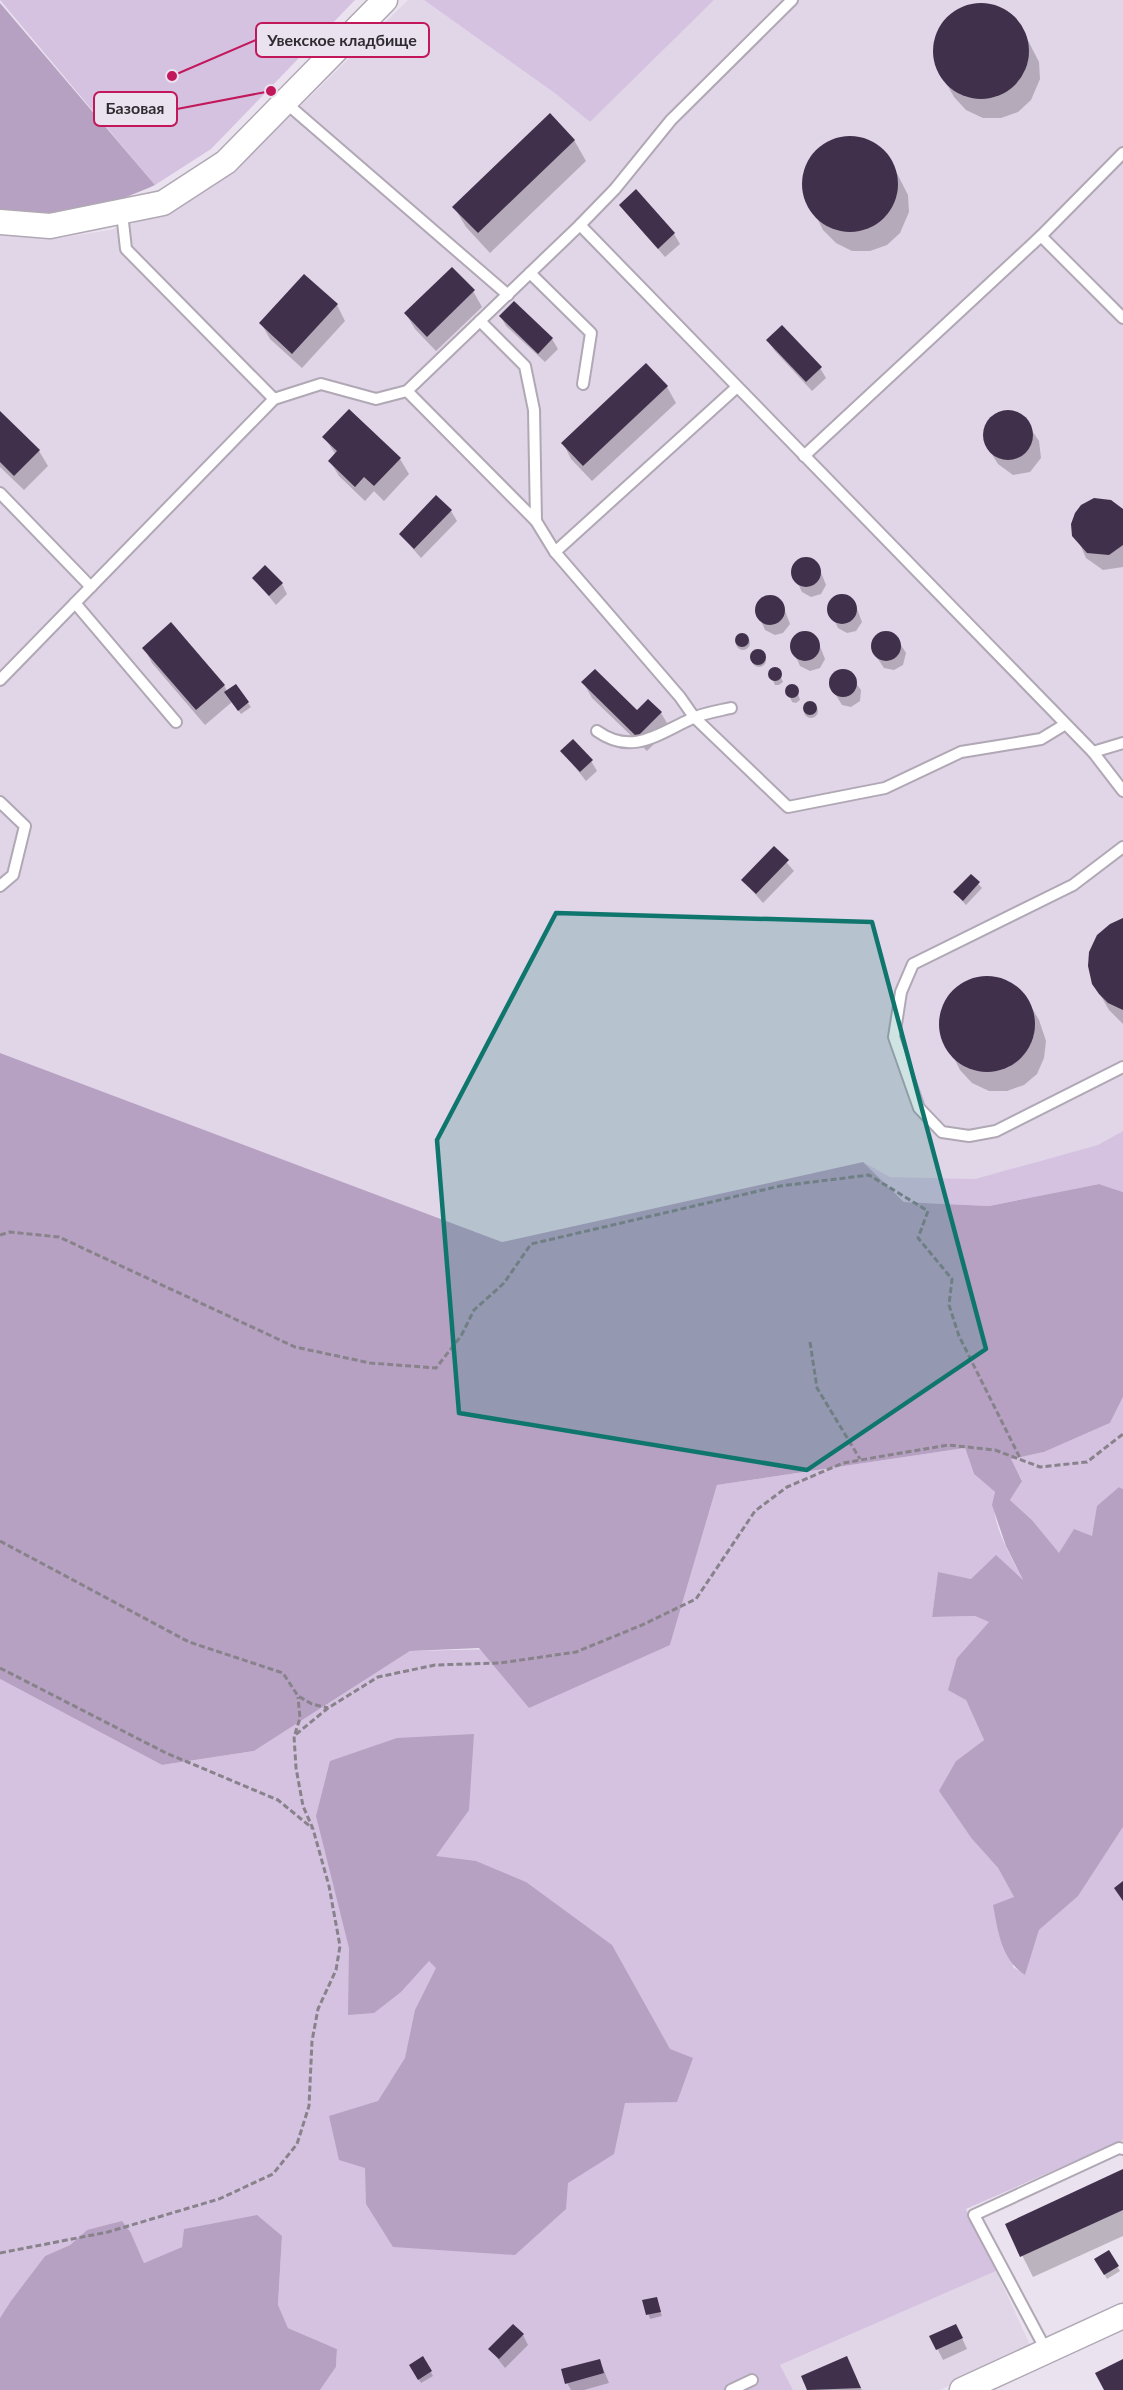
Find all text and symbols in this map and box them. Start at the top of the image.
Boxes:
callout: Увекское кладбище [256,23,429,57]
text: Увекское кладбище [266,30,417,49]
callout: Базовая [94,92,177,126]
text: Базовая [106,98,164,117]

